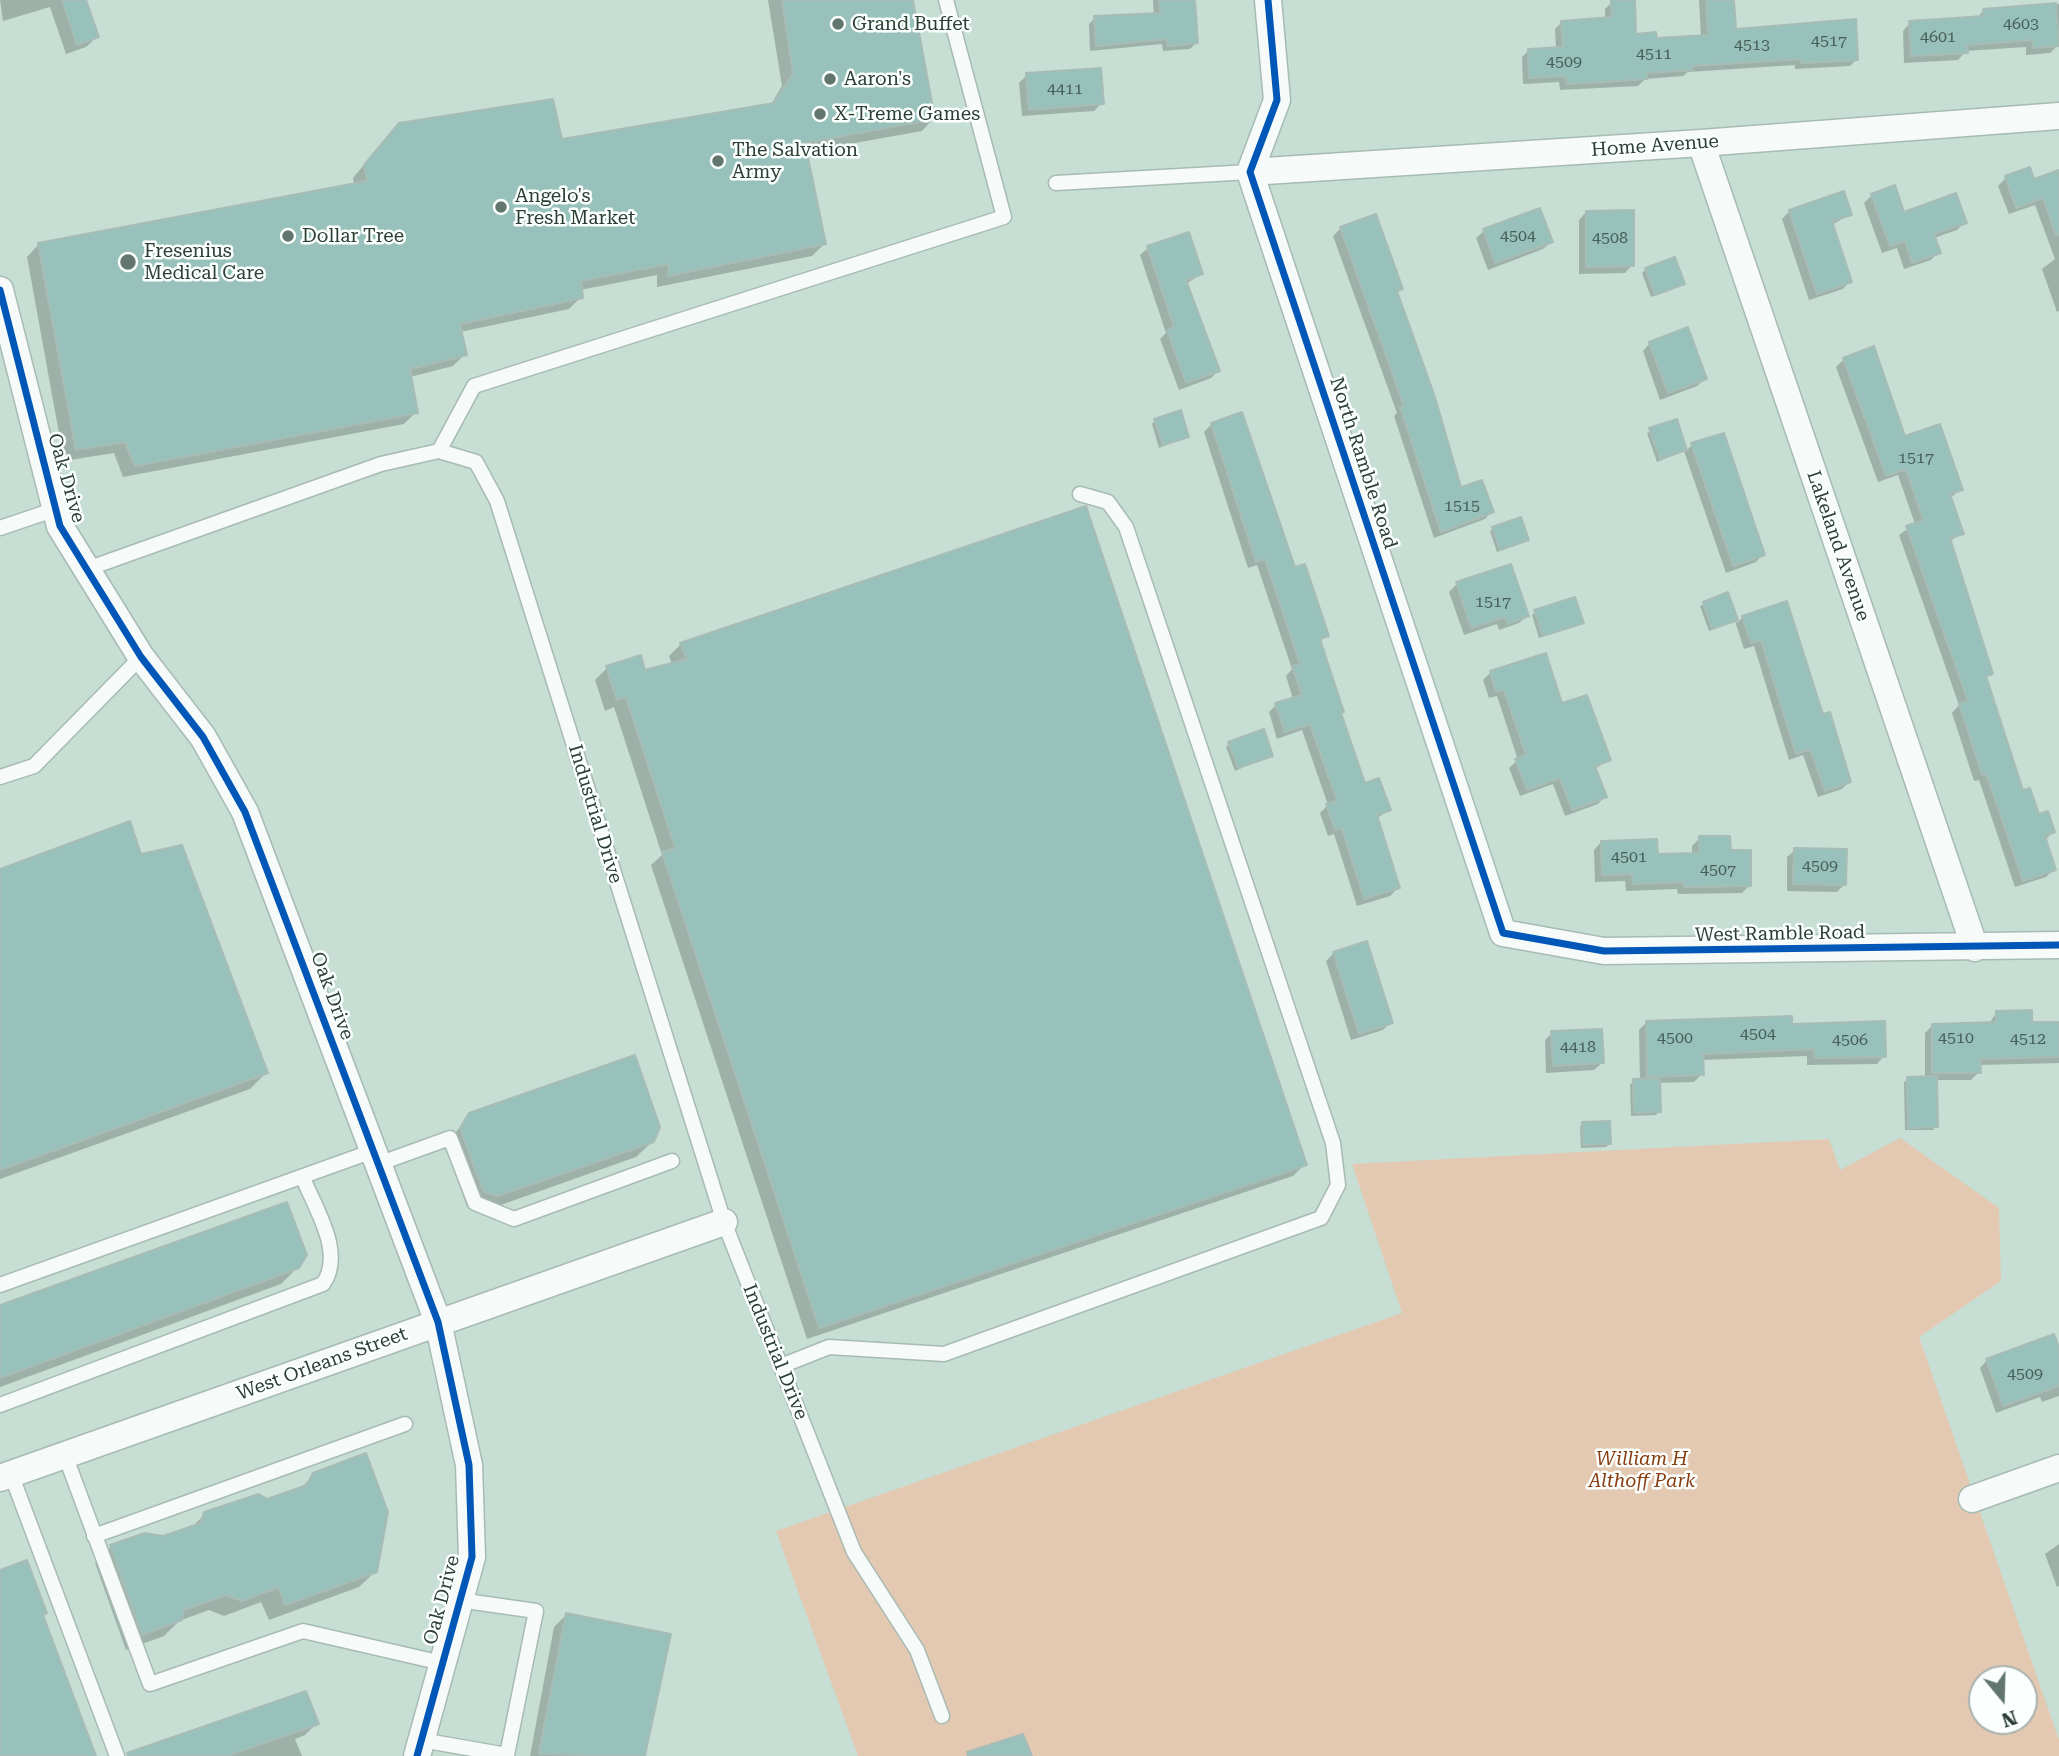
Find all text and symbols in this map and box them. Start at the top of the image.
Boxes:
place label: Grand Buffet [852,13,970,35]
house number: 4603 [2003,14,2039,34]
marker: Grand Buffet [830,16,846,32]
house number: 4601 [1920,27,1956,47]
house number: 4517 [1811,31,1847,51]
house number: 4513 [1734,35,1770,55]
house number: 4511 [1636,44,1672,64]
house number: 4509 [1546,52,1582,72]
place label: Aaron's [844,68,911,90]
marker: Aaron's [822,71,838,87]
house number: 4411 [1047,79,1083,99]
place label: X-Treme Games [834,103,980,125]
marker: X-Treme Games [812,106,828,122]
street label: Home Avenue [1590,130,1720,162]
place label: The Salvation Army [732,139,858,183]
marker: The Salvation Army [710,153,726,169]
place label: Angelo's Fresh Market [515,185,635,229]
marker: Angelo's Fresh Market [493,199,509,215]
place label: Dollar Tree [302,225,404,247]
house number: 4504 [1500,226,1536,246]
marker: Dollar Tree [280,228,296,244]
house number: 4508 [1592,228,1628,248]
place label: Fresenius Medical Care [144,240,264,284]
marker: Fresenius Medical Care [118,252,138,272]
street label: North Ramble Road [1324,374,1402,552]
street label: Oak Drive [42,431,90,525]
house number: 1517 [1898,448,1934,468]
street label: Lakeland Avenue [1802,468,1874,624]
house number: 1515 [1444,496,1480,516]
house number: 1517 [1475,592,1511,612]
street label: Industrial Drive [563,742,627,886]
house number: 4501 [1611,847,1647,867]
house number: 4509 [1802,856,1838,876]
house number: 4507 [1700,860,1736,880]
street label: West Ramble Road [1695,921,1865,947]
street label: Oak Drive [306,949,358,1043]
house number: 4504 [1740,1024,1776,1044]
house number: 4500 [1657,1028,1693,1048]
house number: 4510 [1938,1028,1974,1048]
house number: 4512 [2010,1029,2046,1049]
house number: 4506 [1832,1030,1868,1050]
house number: 4418 [1560,1037,1596,1057]
street label: Industrial Drive [737,1281,813,1423]
street label: West Orleans Street [234,1323,410,1405]
house number: 4509 [2007,1364,2043,1384]
park label: William H Althoff Park [1589,1448,1695,1492]
street label: Oak Drive [419,1553,465,1647]
north arrow [1968,1665,2038,1735]
text: N [1999,1705,2020,1732]

